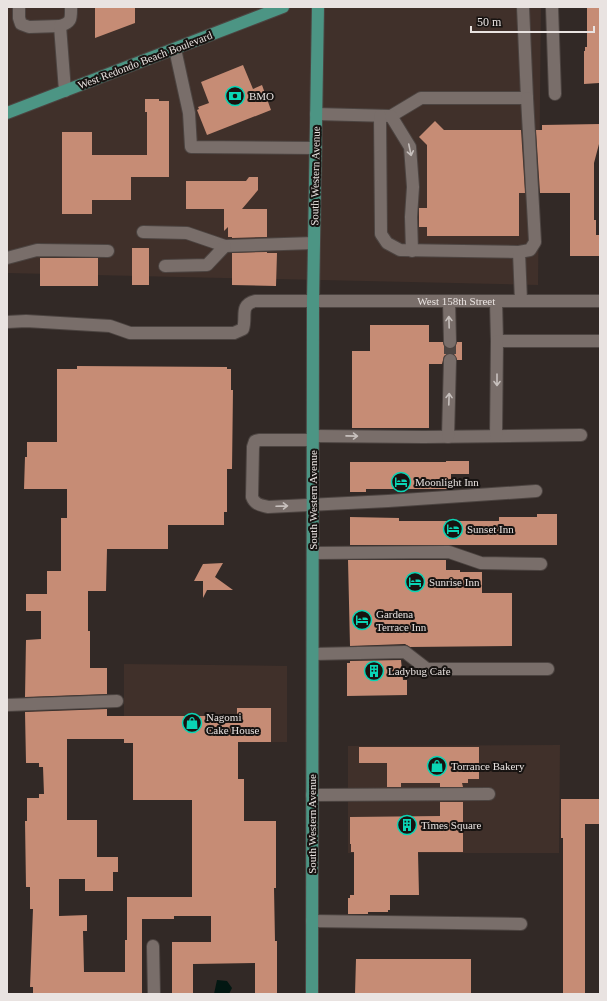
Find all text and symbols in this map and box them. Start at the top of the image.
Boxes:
scale bar [471,8,594,34]
text: 50 m [477,15,502,29]
street label: West Redondo Beach Boulevard [76,29,214,91]
bank icon: BMO [224,85,246,107]
place label: BMO [249,90,274,102]
street label: South Western Avenue [308,126,322,226]
one-way arrow [406,143,414,156]
street label: West 158th Street [417,295,495,307]
one-way arrow [446,316,453,329]
one-way arrow [493,373,500,386]
one-way arrow [445,393,453,406]
one-way arrow [345,432,358,440]
street label: South Western Avenue [307,450,319,550]
hotel icon: Moonlight Inn [390,471,412,493]
place label: Moonlight Inn [415,476,479,488]
one-way arrow [275,503,288,510]
hotel icon: Sunset Inn [442,518,464,540]
place label: Sunset Inn [467,523,514,535]
hotel icon: Sunrise Inn [404,571,426,593]
place label: Sunrise Inn [429,576,480,588]
place label: Gardena Terrace Inn [376,608,427,633]
hotel icon: Gardena Terrace Inn [351,609,373,631]
building icon: Ladybug Cafe [363,660,385,682]
place label: Ladybug Cafe [388,665,451,677]
place label: Nagomi Cake House [206,711,260,736]
shop icon: Nagomi Cake House [181,712,203,734]
shop icon: Torrance Bakery [426,755,448,777]
place label: Torrance Bakery [451,760,525,772]
street label: South Western Avenue [306,774,318,874]
building icon: Times Square [396,814,418,836]
place label: Times Square [421,819,482,831]

